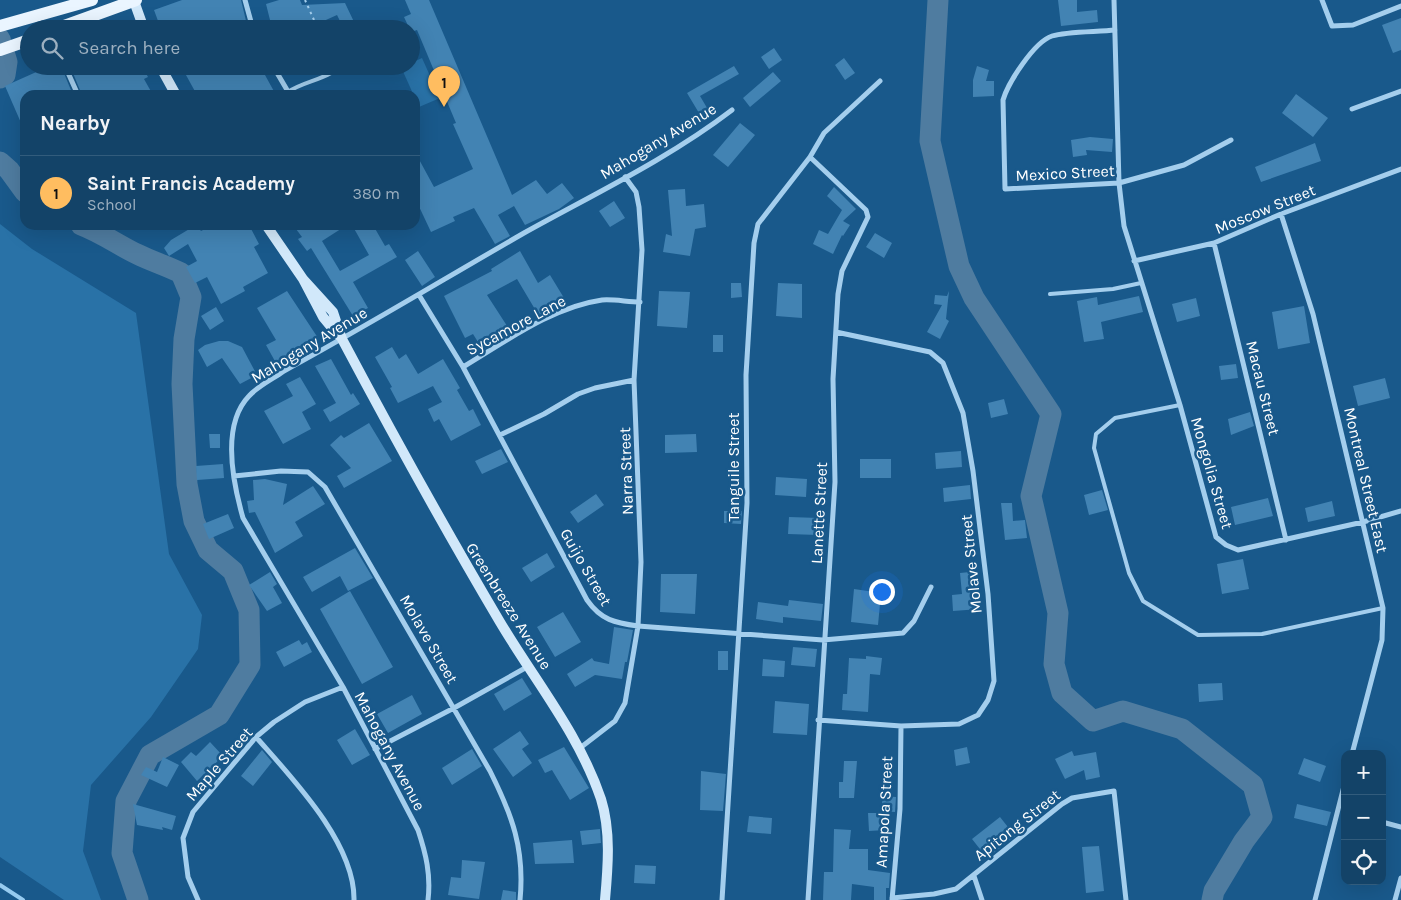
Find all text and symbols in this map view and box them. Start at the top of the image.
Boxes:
search box [20,20,420,75]
icon: search [38,34,66,62]
text: Search here [78,37,180,59]
pin: 1 [428,66,460,107]
street label: Mahogany Avenue [596,99,720,183]
text: Nearby [40,111,110,135]
street label: Mexico Street [1015,161,1115,185]
text: Saint Francis Academy [87,173,295,195]
street label: Moscow Street [1212,180,1318,238]
text: 1 [53,184,59,203]
text: 380 m [352,184,400,203]
text: School [87,195,137,214]
street label: Sycamore Lane [463,291,569,359]
street label: Mahogany Avenue [247,303,371,387]
street label: Macau Street [1242,339,1284,437]
street label: Montreal Street East [1340,405,1392,555]
street label: Tanguile Street [724,413,743,521]
street label: Mongolia Street [1187,415,1237,531]
street label: Narra Street [615,427,637,515]
street label: Lanette Street [807,462,831,564]
street label: Molave Street [956,513,986,615]
street label: Guijo Street [556,525,616,609]
street label: Greenbreeze Avenue [462,539,556,673]
your location [869,579,895,605]
street label: Molave Street [396,591,462,687]
street label: Mahogany Avenue [351,688,429,814]
street label: Maple Street [182,723,256,805]
map controls [1341,750,1386,885]
button: + [1341,750,1386,795]
street label: Amapola Street [872,756,896,868]
street label: Apitong Street [970,785,1064,865]
button: − [1341,795,1386,840]
button: locate [1341,840,1386,885]

